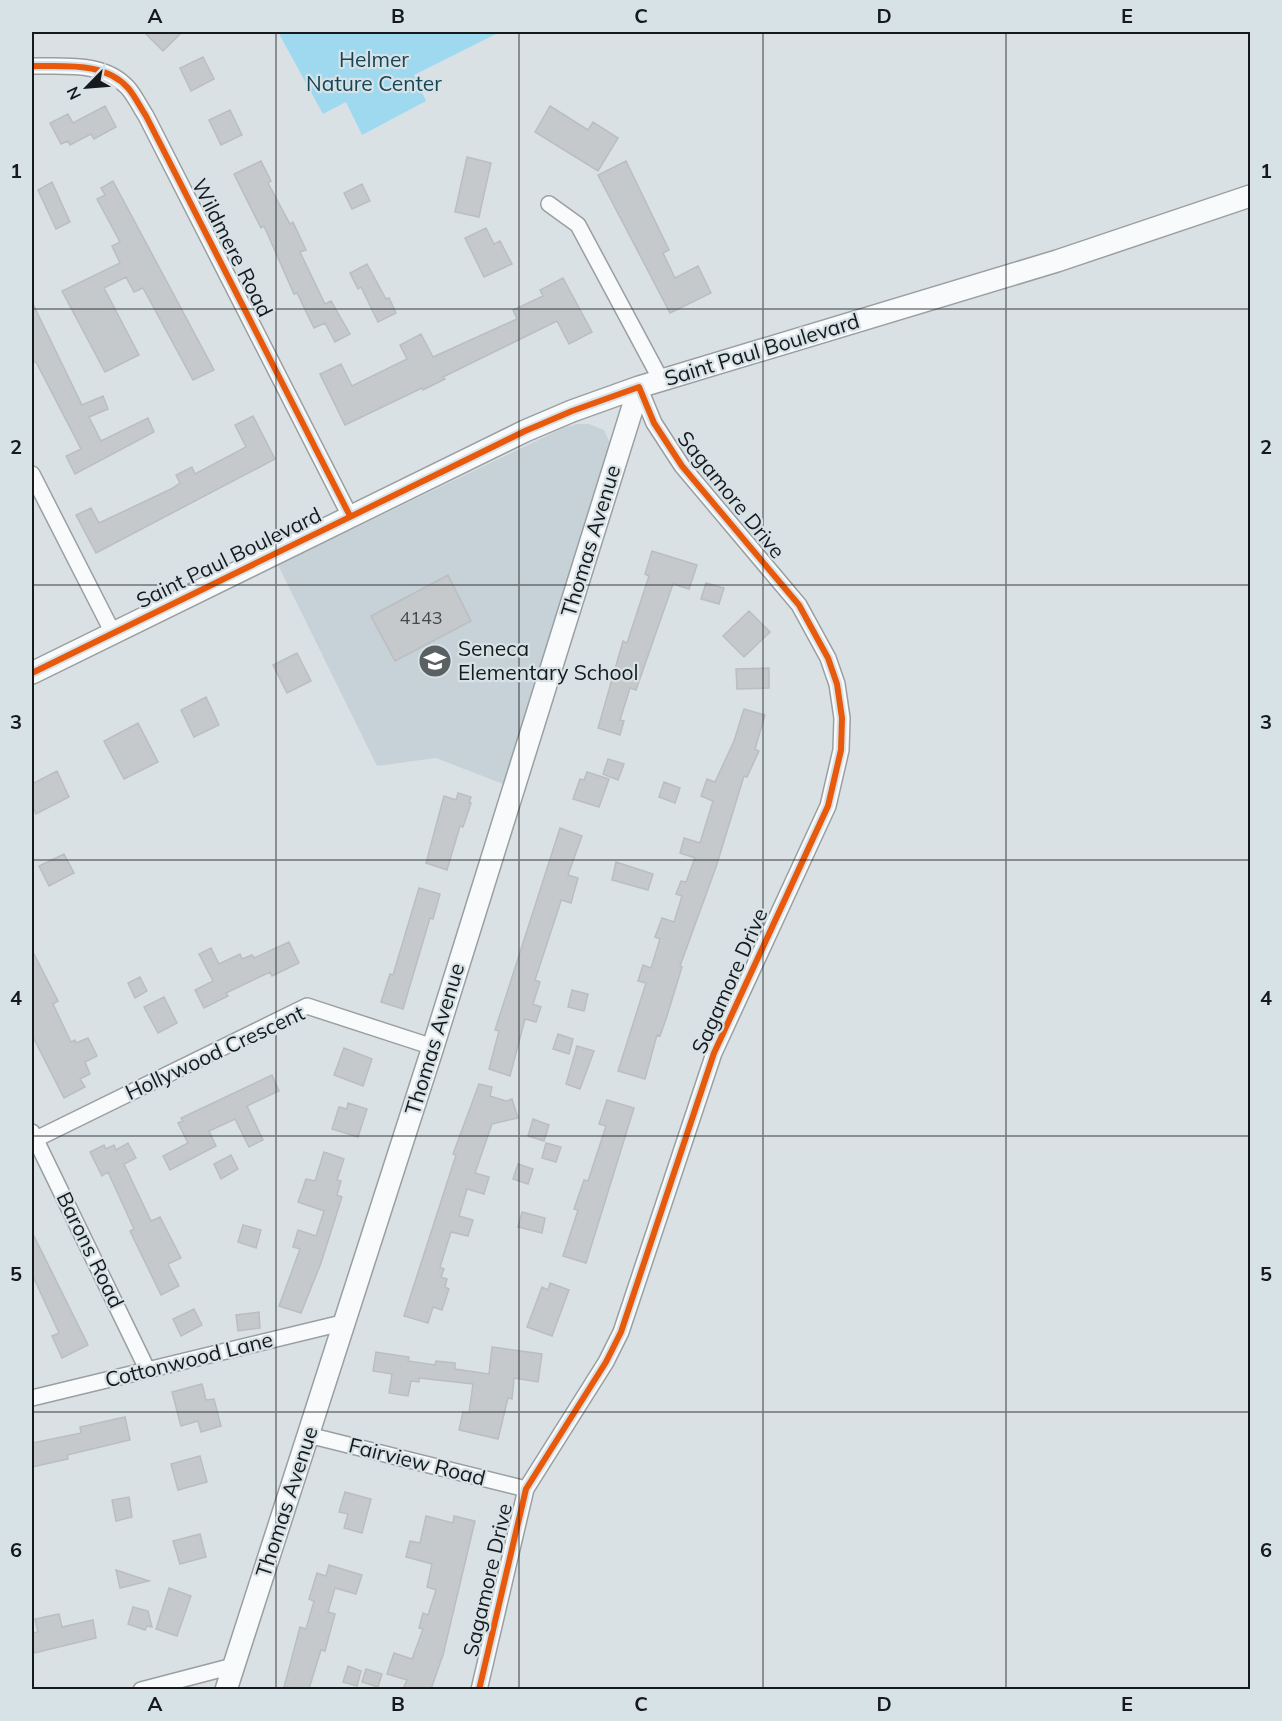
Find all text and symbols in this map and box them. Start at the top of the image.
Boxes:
text: A [148,3,163,28]
text: B [391,3,405,28]
text: C [634,3,648,28]
text: D [876,3,892,28]
text: E [1121,3,1133,28]
park label: Helmer Nature Center [306,46,442,96]
north arrow [57,57,117,117]
text: N [62,84,85,103]
text: 1 [10,158,22,183]
text: 1 [1260,158,1272,183]
street label: Wildmere Road [187,174,279,321]
street label: Saint Paul Boulevard [661,307,862,391]
street label: Sagamore Drive [672,425,791,563]
text: 2 [10,434,22,459]
text: 2 [1260,434,1272,459]
street label: Thomas Avenue [555,462,625,620]
street label: Saint Paul Boulevard [132,501,325,613]
house number: 4143 [399,606,443,629]
place label: Seneca Elementary School [458,635,639,685]
school or university icon: Seneca Elementary School [417,643,453,679]
text: 3 [10,709,22,734]
text: 3 [1260,709,1272,734]
street label: Sagamore Drive [685,904,773,1057]
street label: Thomas Avenue [399,960,469,1118]
text: 4 [10,985,22,1010]
text: 4 [1260,985,1272,1010]
street label: Hollywood Crescent [121,999,308,1105]
street label: Barons Road [52,1187,130,1312]
text: 5 [10,1261,22,1286]
text: 5 [1260,1261,1272,1286]
street label: Cottonwood Lane [102,1326,275,1392]
street label: Thomas Avenue [249,1423,323,1580]
street label: Fairview Road [346,1431,488,1491]
street label: Sagamore Drive [457,1501,517,1659]
text: 6 [10,1537,22,1562]
text: 6 [1260,1537,1272,1562]
text: A [148,1691,163,1716]
text: B [391,1691,405,1716]
text: C [634,1691,648,1716]
text: D [876,1691,892,1716]
text: E [1121,1691,1133,1716]

